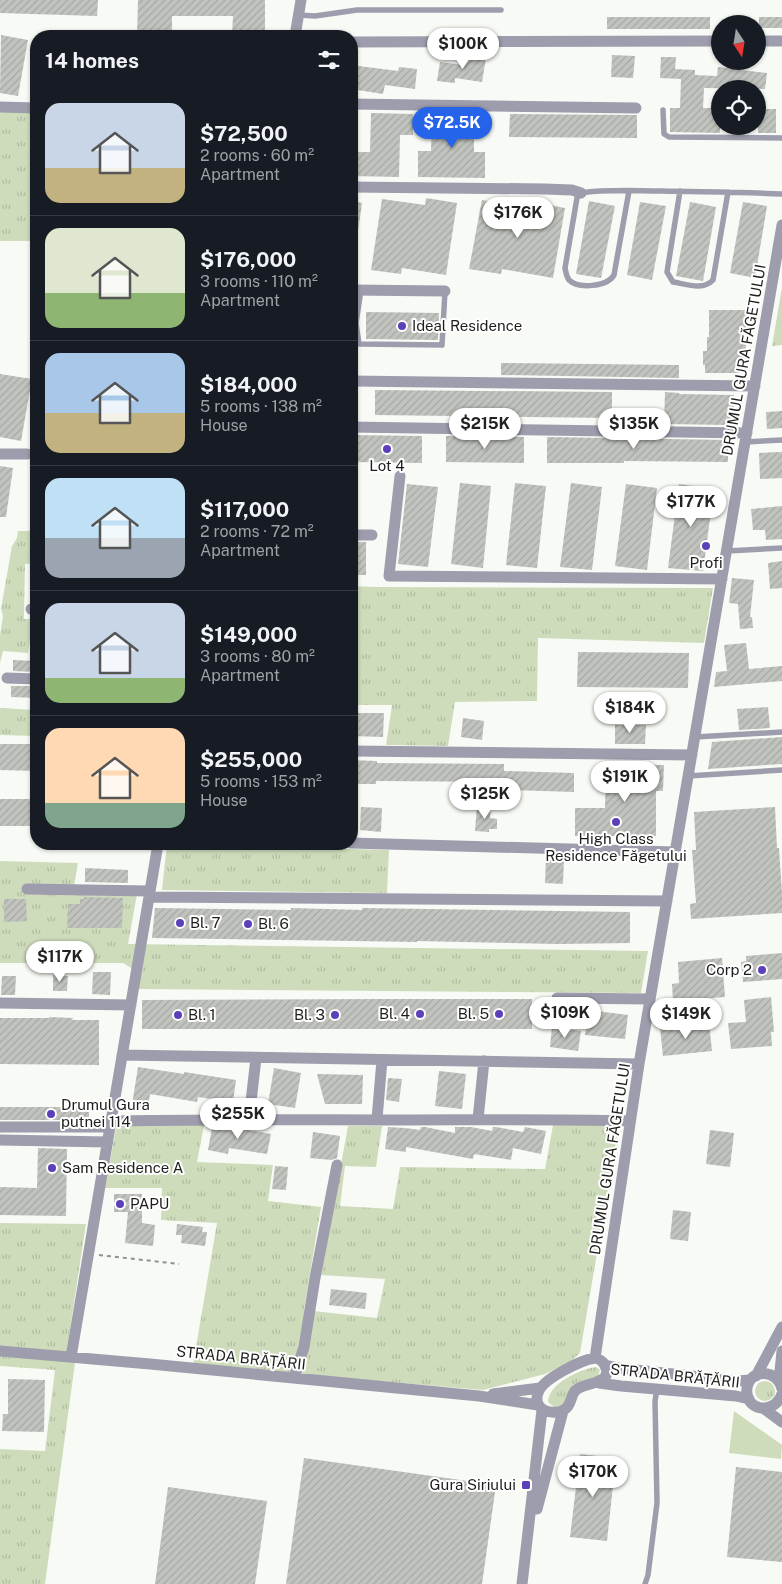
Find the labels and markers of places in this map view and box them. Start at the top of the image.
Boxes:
pin: $100K [428,28,498,70]
pin: $72.5K [411,106,493,149]
pin: $176K [483,196,553,239]
place label: Ideal Residence [412,317,522,334]
marker: Ideal Residence [396,320,408,332]
pin: $215K [450,408,520,450]
pin: $135K [599,408,669,450]
marker: Lot 4 [381,443,393,455]
place label: Lot 4 [369,457,405,474]
pin: $177K [656,486,726,528]
marker: Profi [700,540,712,552]
place label: Profi [689,554,723,571]
pin: $184K [595,692,665,734]
pin: $191K [590,760,660,803]
pin: $125K [450,778,520,820]
marker: High Class Residence Făgetului [610,816,622,828]
place label: High Class Residence Făgetului [545,830,687,864]
place label: Bl. 7 [190,914,221,931]
place label: Bl. 6 [258,915,289,932]
marker: Bl. 7 [174,917,186,929]
marker: Bl. 6 [242,918,254,930]
pin: $117K [25,940,95,983]
place label: Corp 2 [706,961,752,978]
marker: Corp 2 [756,964,768,976]
pin: $109K [530,996,600,1039]
pin: $149K [651,998,721,1040]
place label: Bl. 4 [379,1005,410,1022]
place label: Bl. 5 [458,1005,489,1022]
place label: Bl. 1 [188,1006,216,1023]
place label: Bl. 3 [294,1006,325,1023]
marker: Bl. 4 [414,1008,426,1020]
marker: Bl. 5 [493,1008,505,1020]
marker: Bl. 1 [172,1009,184,1021]
marker: Bl. 3 [329,1009,341,1021]
place label: Drumul Gura putnei 114 [61,1096,150,1130]
pin: $255K [203,1098,273,1140]
marker: Drumul Gura putnei 114 [45,1108,57,1120]
place label: Sam Residence A [62,1159,184,1176]
marker: Sam Residence A [46,1162,58,1174]
place label: PAPU [130,1195,169,1212]
marker: PAPU [114,1198,126,1210]
pin: $170K [558,1456,628,1498]
place label: Gura Siriului [430,1476,516,1493]
marker: Gura Siriului [520,1479,532,1491]

